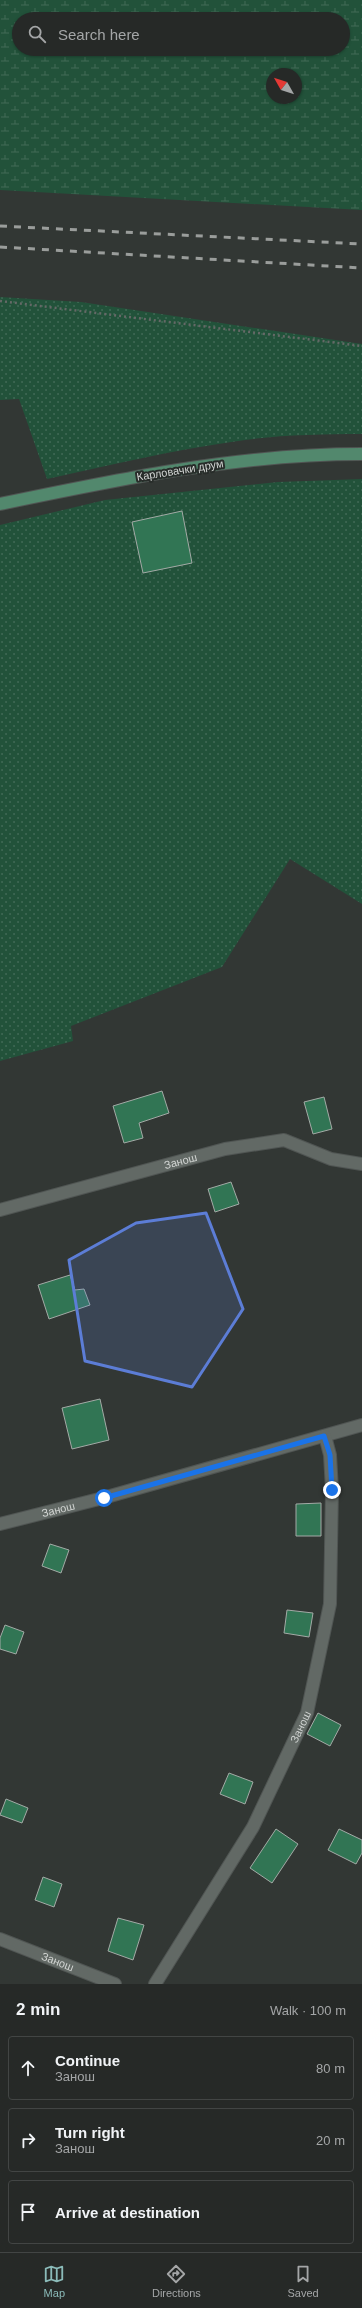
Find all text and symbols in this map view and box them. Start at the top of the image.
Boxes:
search box [12,12,350,56]
icon: search [26,23,48,45]
text: Search here [58,26,140,43]
north arrow [266,68,302,104]
street label: Карловачки друм [136,457,224,483]
street label: Занош [163,1151,199,1171]
route end [323,1481,341,1499]
route start [95,1489,113,1507]
street label: Занош [40,1499,76,1519]
street label: Занош [288,1709,313,1745]
street label: Занош [40,1950,76,1973]
text: 2 min [16,2000,60,2019]
text: Walk · 100 m [270,2003,346,2018]
text: Continue [55,2052,120,2069]
icon: ahead [17,2057,39,2079]
text: 80 m [316,2061,345,2076]
text: Занош [55,2069,95,2084]
text: Turn right [55,2124,125,2141]
icon: right [17,2129,39,2151]
text: 20 m [316,2133,345,2148]
text: Занош [55,2141,95,2156]
icon: arrive [17,2201,39,2223]
text: Arrive at destination [55,2204,200,2221]
tab: Map [43,2263,65,2299]
tab: Directions [152,2263,201,2299]
tab: Saved [287,2263,319,2299]

